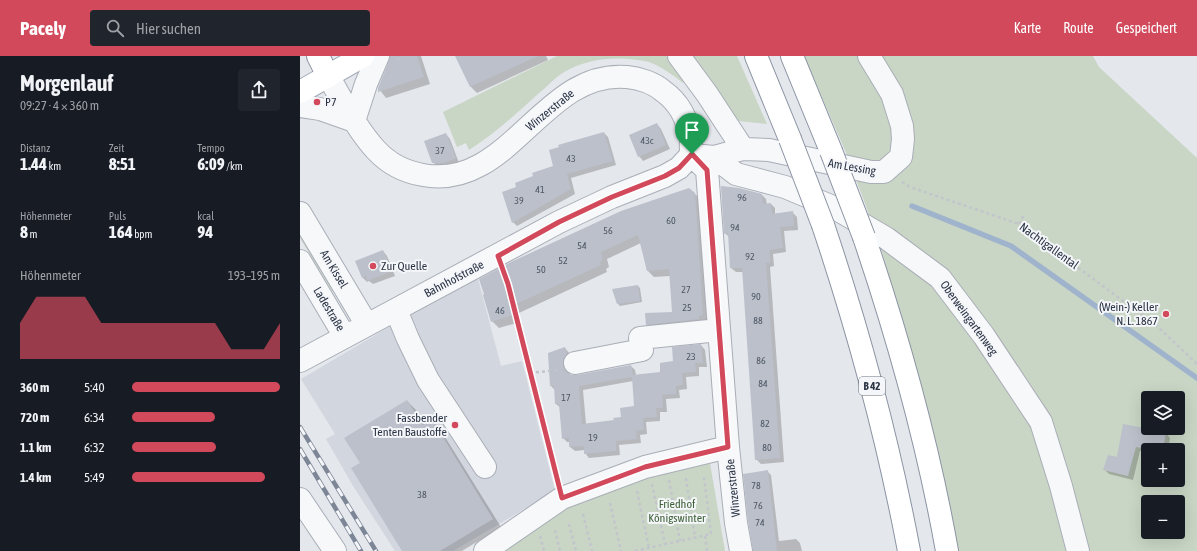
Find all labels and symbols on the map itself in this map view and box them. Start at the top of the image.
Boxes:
street label: Winzerstraße [523,86,577,134]
place label: P7 [325,95,337,109]
marker: P7 [312,97,322,107]
pin [675,113,709,154]
house number: 43c [640,135,654,146]
house number: 37 [435,145,445,156]
house number: 43 [566,153,576,164]
street label: Am Lessing [827,156,878,178]
house number: 41 [535,184,545,195]
house number: 96 [737,192,747,203]
house number: 39 [514,195,524,206]
house number: 60 [666,215,676,226]
street label: Nachtigallental [1017,220,1082,273]
house number: 94 [730,222,740,233]
house number: 56 [603,225,613,236]
house number: 54 [577,240,587,251]
street label: Am Kissel [317,247,351,291]
house number: 92 [745,251,755,262]
house number: 52 [558,255,568,266]
street label: Bahnhofstraße [422,257,486,301]
place label: Zur Quelle [381,259,427,273]
marker: Zur Quelle [368,261,378,271]
house number: 50 [536,264,546,275]
street label: Oberweingartenweg [937,278,1001,359]
street label: Ladestraße [310,284,348,334]
house number: 27 [681,284,691,295]
house number: 90 [751,291,761,302]
place label: (Wein-) Keller N. L. 1867 [1099,300,1158,328]
house number: 25 [682,302,692,313]
house number: 46 [495,305,505,316]
marker: (Wein-) Keller N. L. 1867 [1161,309,1171,319]
house number: 88 [753,315,763,326]
house number: 23 [686,351,696,362]
house number: 86 [756,355,766,366]
road number: B 42 [859,377,885,395]
house number: 84 [758,378,768,389]
house number: 17 [561,392,571,403]
place label: Fassbender Tenten Baustoffe [373,411,447,439]
house number: 82 [760,418,770,429]
marker: Fassbender Tenten Baustoffe [450,420,460,430]
house number: 19 [588,432,598,443]
house number: 80 [762,442,772,453]
street label: Winzerstraße [723,458,743,518]
house number: 78 [751,480,761,491]
house number: 38 [417,489,427,500]
park label: Friedhof Königswinter [648,497,706,525]
house number: 76 [753,500,763,511]
house number: 74 [755,517,765,528]

